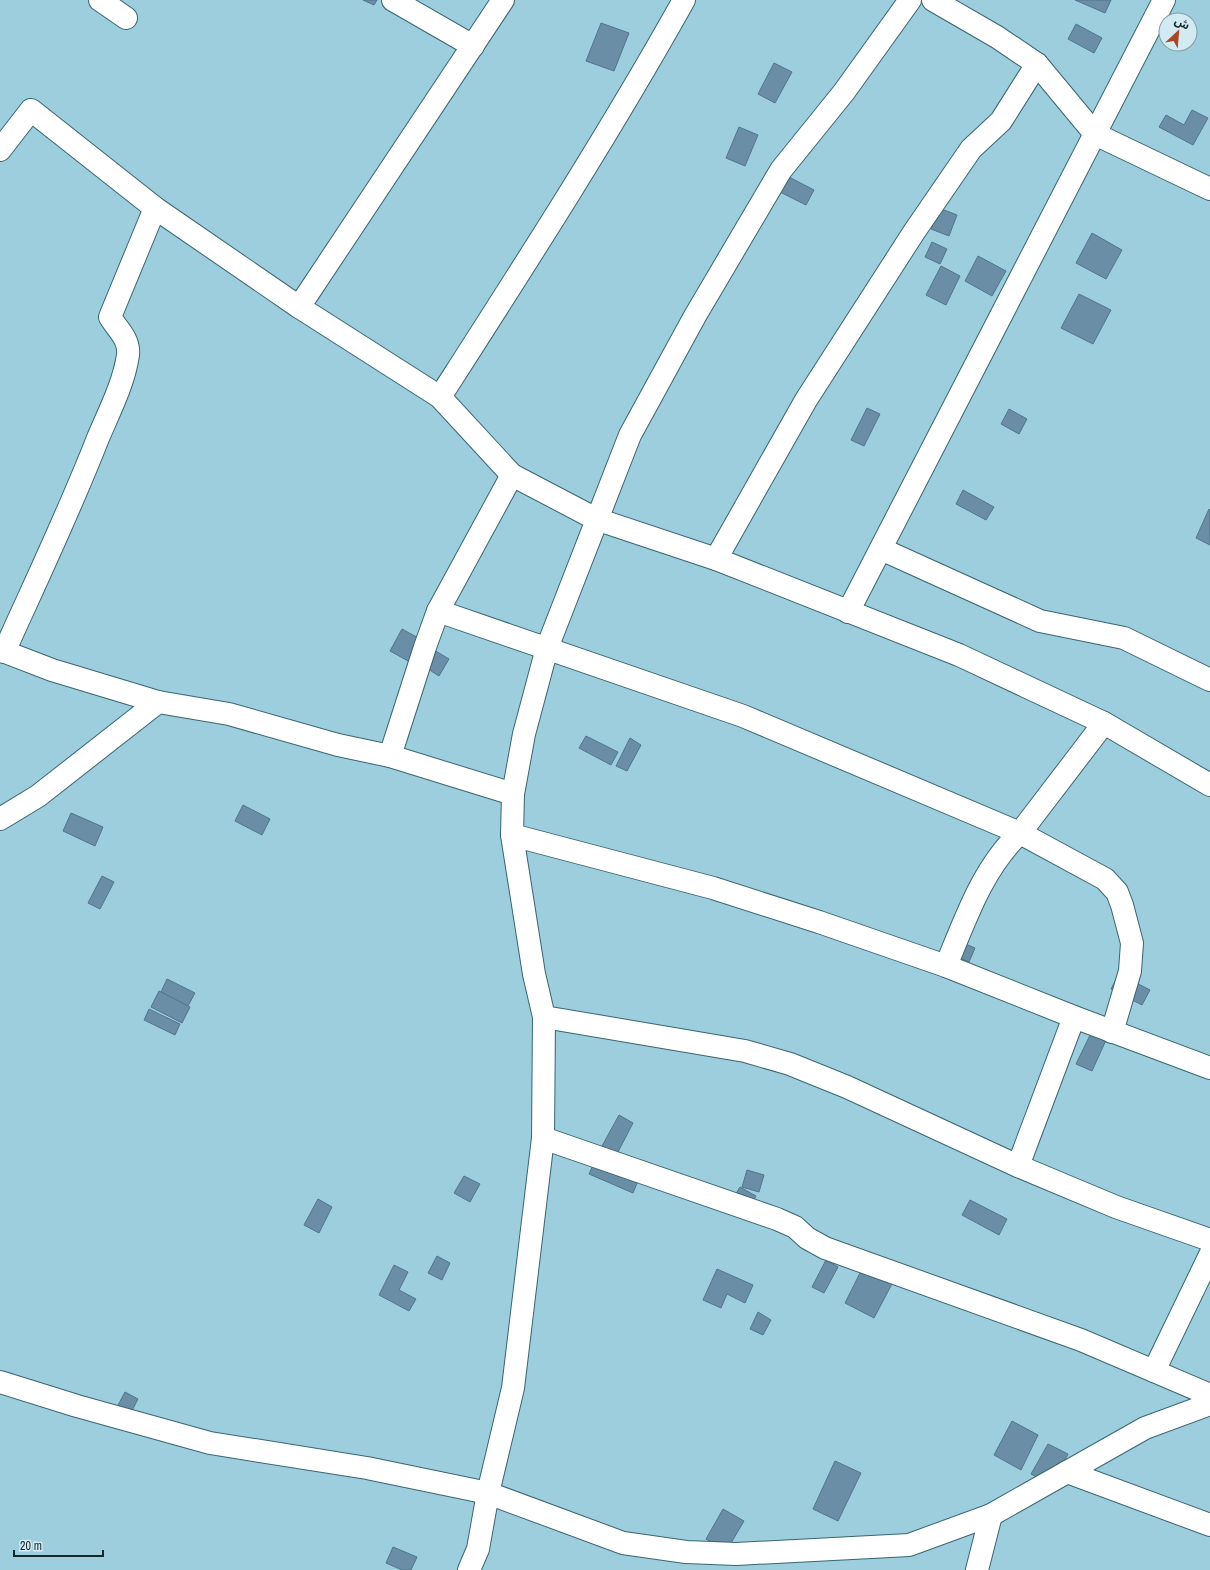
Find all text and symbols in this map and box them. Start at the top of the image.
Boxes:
north arrow [1158,12,1198,52]
text: ش [1173,13,1192,33]
scale bar [14,1532,103,1558]
text: 20 m [20,1538,42,1554]

